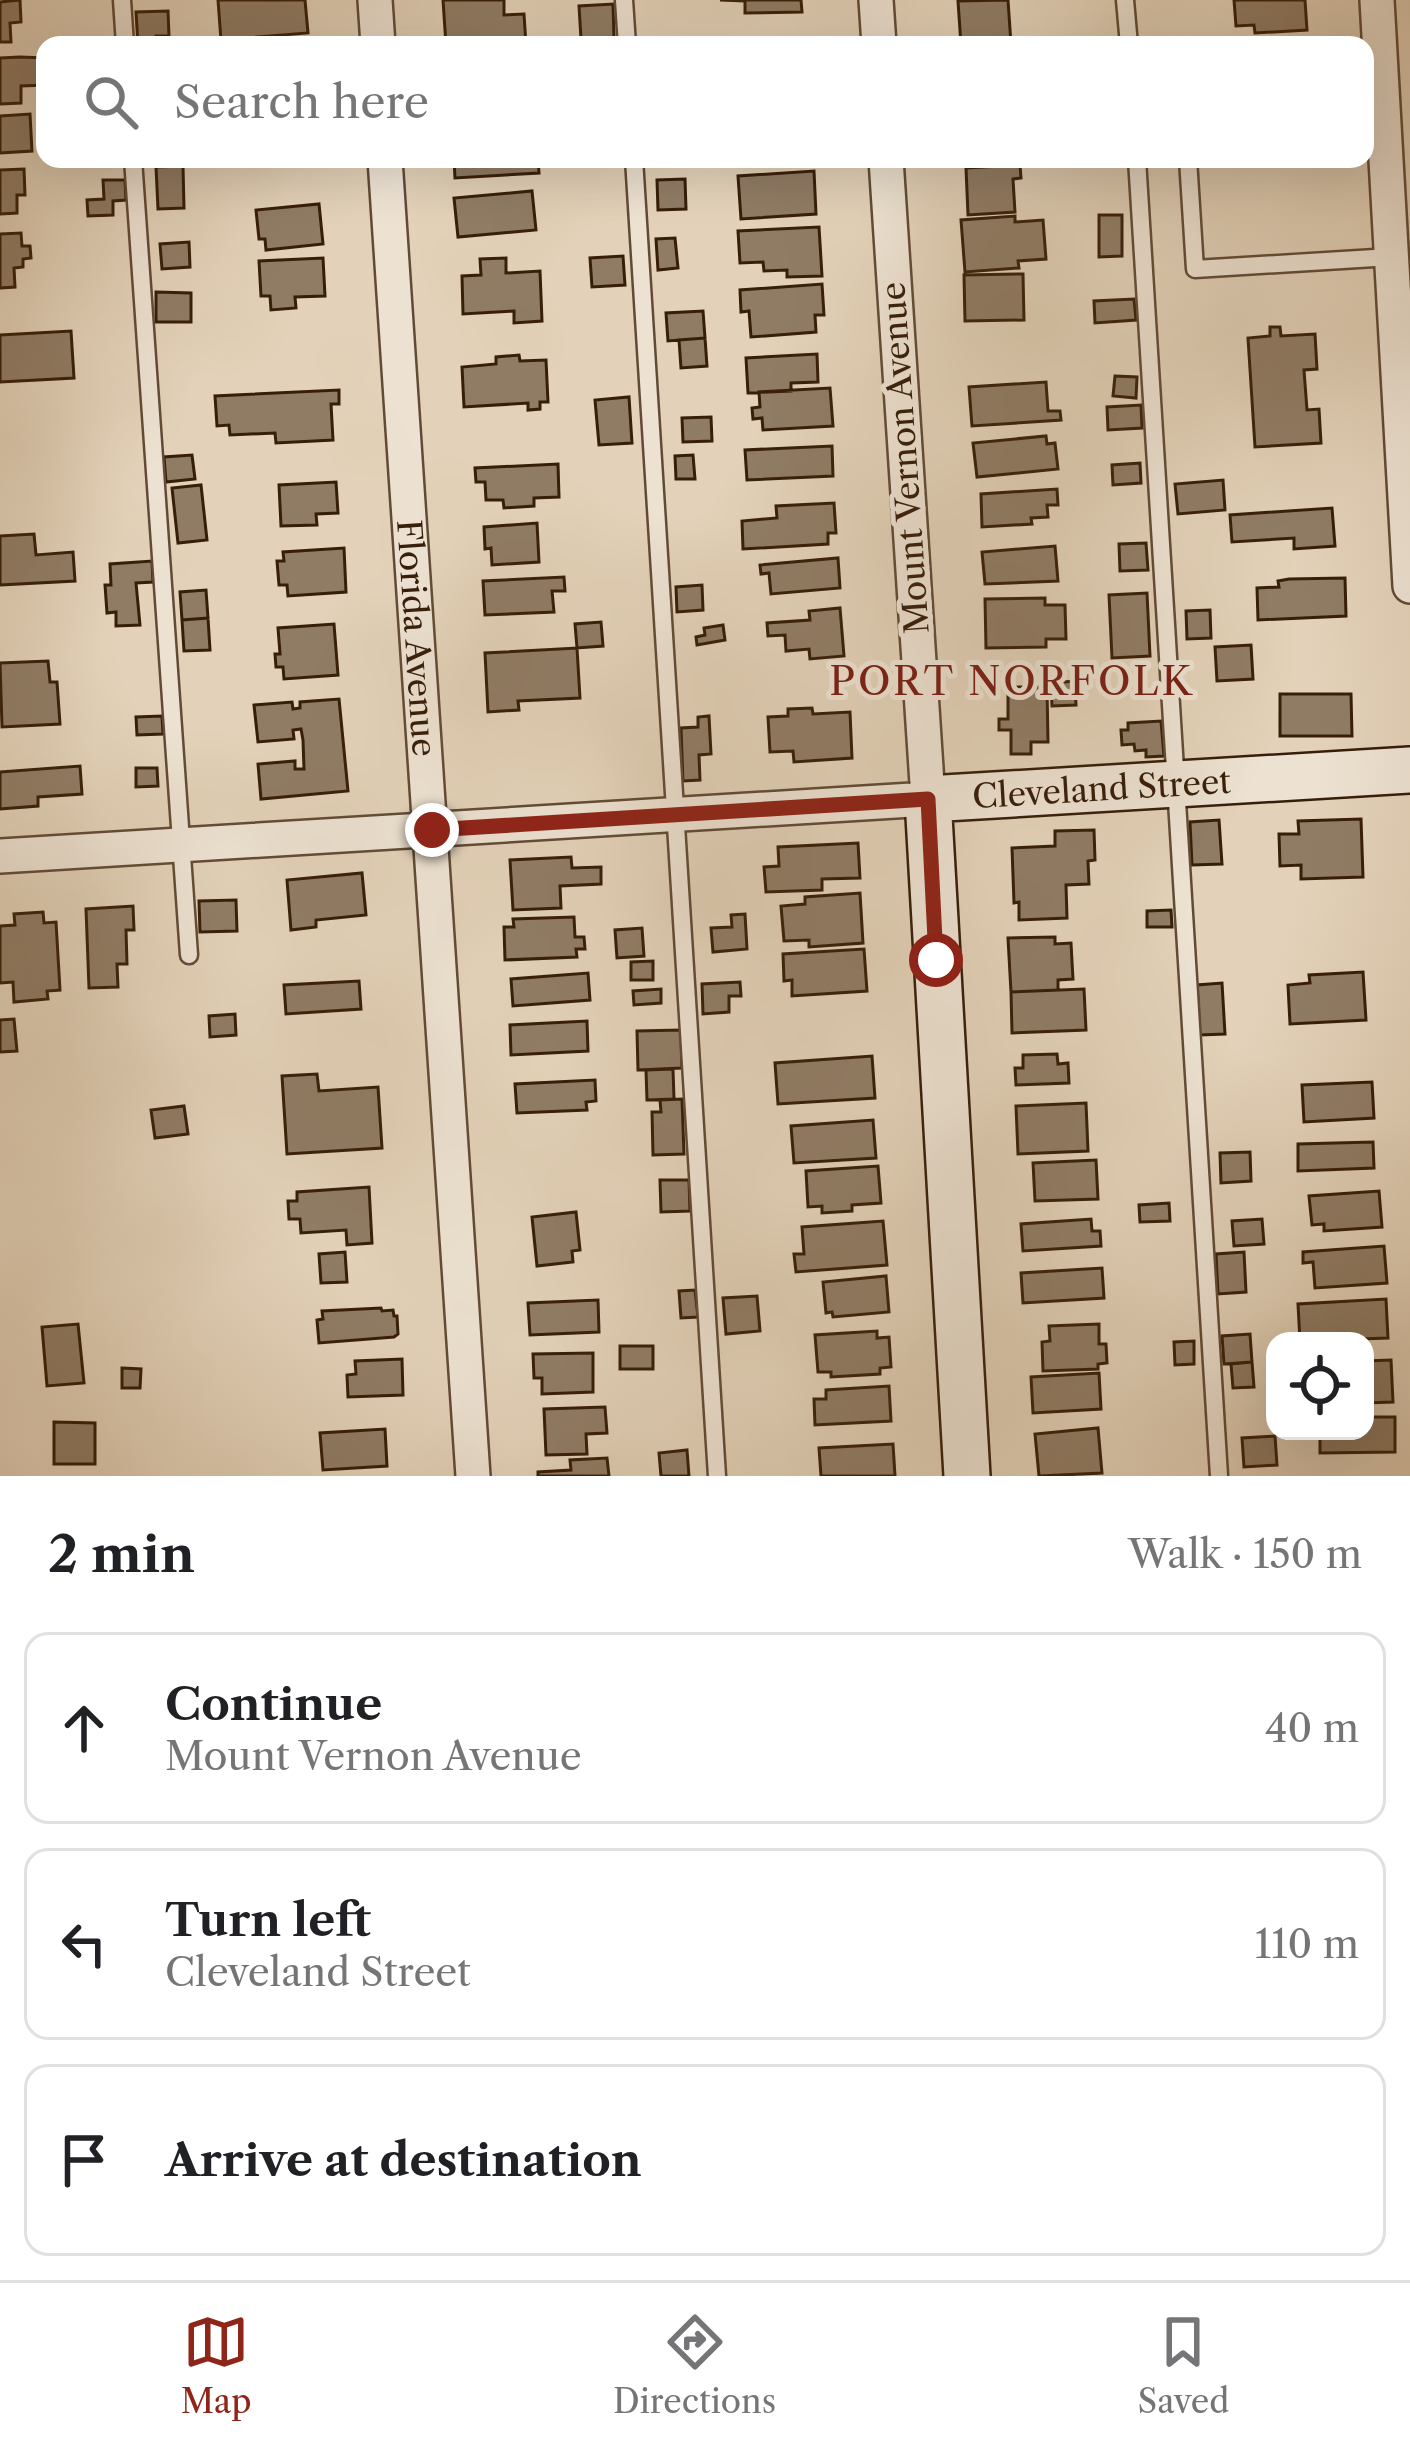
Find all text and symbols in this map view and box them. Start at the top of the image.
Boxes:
search box [36,36,1374,168]
icon: search [78,69,144,135]
text: Search here [174,74,429,130]
street label: Mount Vernon Avenue [872,281,938,635]
street label: Florida Avenue [389,518,445,758]
district label: PORT NORFOLK [829,657,1195,705]
street label: Cleveland Street [971,760,1232,817]
route end [405,803,459,857]
route start [909,933,963,987]
map controls [1266,1332,1374,1440]
button: locate [1266,1332,1374,1440]
text: 2 min [48,1523,195,1585]
text: Walk · 150 m [1128,1530,1362,1578]
text: Continue [165,1676,382,1732]
icon: ahead [51,1695,117,1761]
text: 40 m [1265,1704,1359,1752]
text: Mount Vernon Avenue [165,1732,582,1780]
text: Turn left [165,1892,371,1948]
icon: left [51,1911,117,1977]
text: 110 m [1255,1920,1359,1968]
text: Cleveland Street [165,1948,471,1996]
icon: arrive [51,2127,117,2193]
text: Arrive at destination [165,2132,642,2188]
tab: Map [181,2309,252,2422]
tab: Directions [613,2309,776,2422]
tab: Saved [1138,2309,1229,2422]

